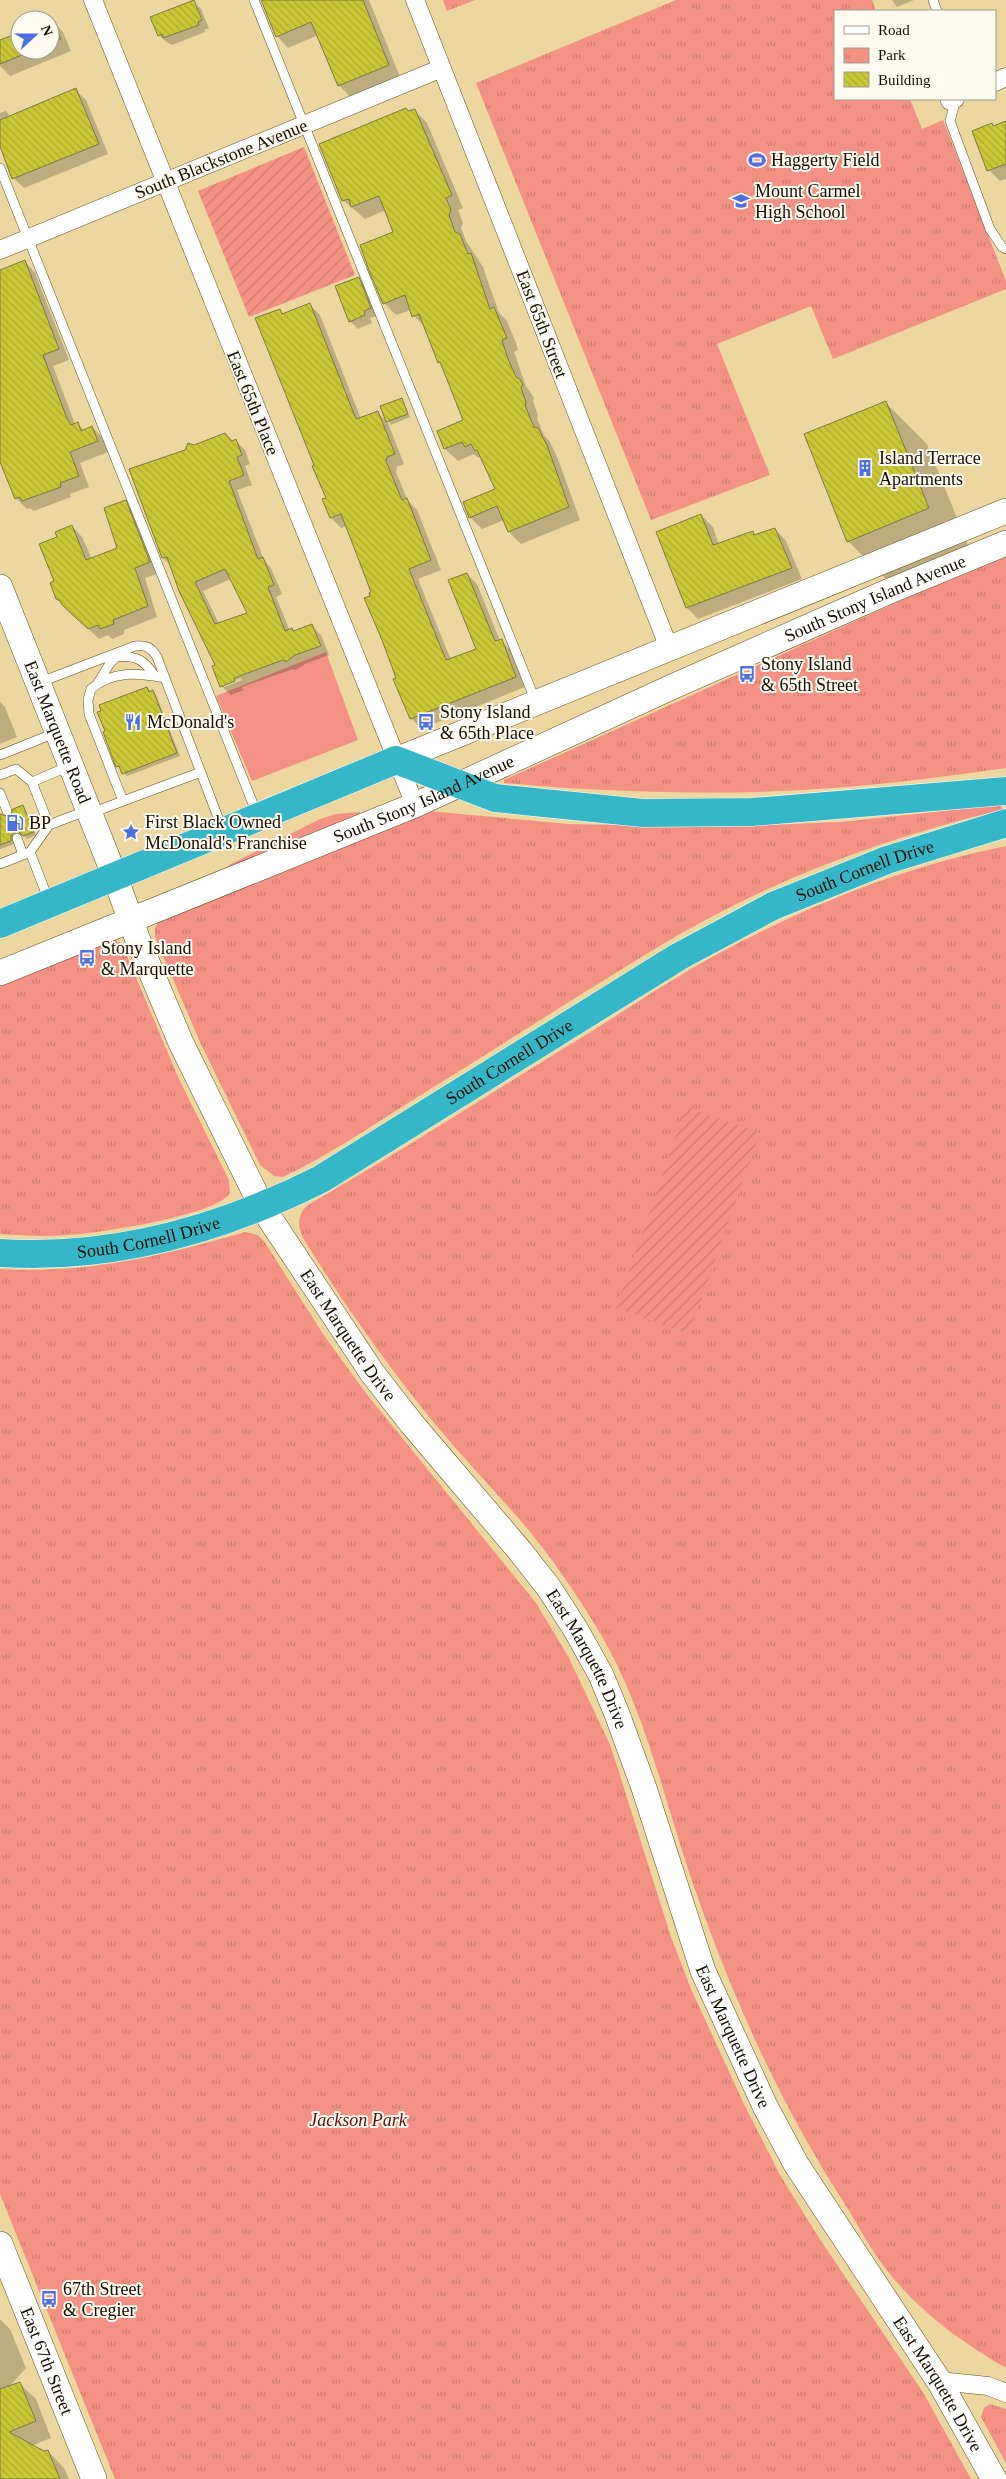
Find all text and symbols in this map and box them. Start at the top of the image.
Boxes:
north arrow [10,10,60,60]
legend [834,10,996,100]
text: Road [878,22,910,38]
text: N [38,23,55,38]
text: Park [878,47,906,63]
text: Building [878,72,931,88]
street label: South Blackstone Avenue [132,115,310,203]
sports icon: Haggerty Field [747,150,767,170]
place label: Haggerty Field [771,150,879,170]
place label: Mount Carmel High School [755,181,861,222]
school or university icon: Mount Carmel High School [731,191,751,211]
street label: East 65th Street [512,267,572,381]
street label: East 65th Place [223,348,283,458]
place label: Island Terrace Apartments [879,448,981,489]
building icon: Island Terrace Apartments [855,458,875,478]
street label: South Stony Island Avenue [781,551,969,646]
place label: Stony Island & 65th Street [761,654,858,695]
street label: East Marquette Road [20,658,95,806]
bus stop icon: Stony Island & 65th Street [737,664,757,684]
place label: Stony Island & 65th Place [440,702,534,743]
restaurant icon: McDonald's [123,712,143,732]
place label: McDonald's [147,712,234,732]
bus stop icon: Stony Island & 65th Place [416,712,436,732]
street label: South Stony Island Avenue [330,751,517,847]
place label: First Black Owned McDonald's Franchise [145,812,307,853]
fuel station icon: BP [5,813,25,833]
place label: BP [29,813,51,833]
place icon: First Black Owned McDonald's Franchise [121,822,141,842]
street label: South Cornell Drive [793,836,936,906]
place label: Stony Island & Marquette [101,938,193,979]
bus stop icon: Stony Island & Marquette [77,948,97,968]
street label: South Cornell Drive [442,1015,577,1109]
street label: South Cornell Drive [76,1212,223,1262]
street label: East Marquette Drive [296,1265,400,1405]
street label: East Marquette Drive [542,1585,631,1731]
street label: East Marquette Drive [692,1962,775,2111]
park label: Jackson Park [309,2110,408,2130]
place label: 67th Street & Cregier [63,2279,142,2320]
bus stop icon: 67th Street & Cregier [39,2289,59,2309]
street label: East 67th Street [16,2304,77,2418]
street label: East Marquette Drive [889,2312,987,2455]

